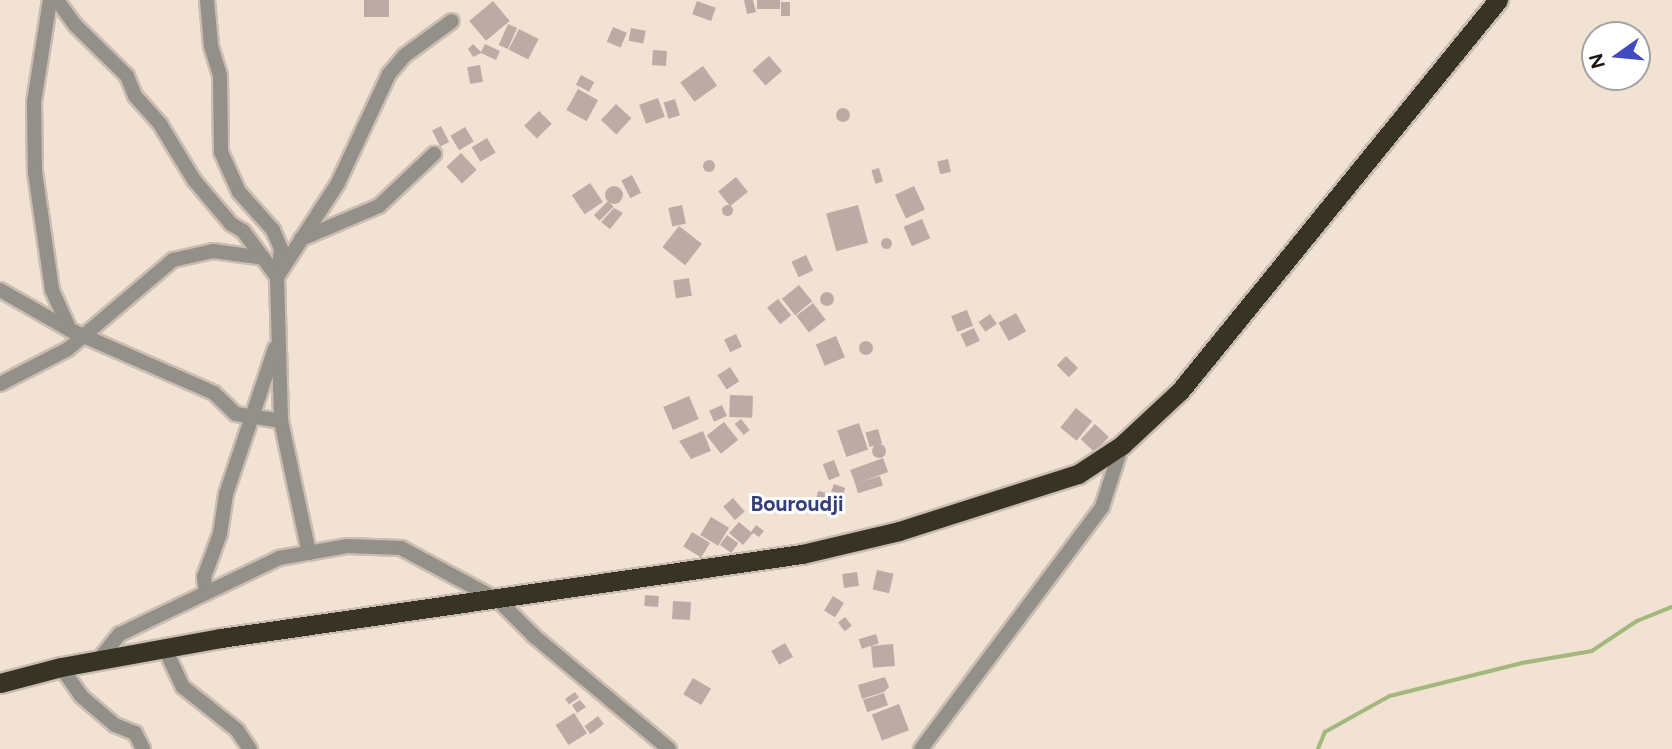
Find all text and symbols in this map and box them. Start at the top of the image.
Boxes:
north arrow [1581,21,1651,91]
text: N [1584,51,1610,71]
district label: Bouroudji [750,491,844,517]

